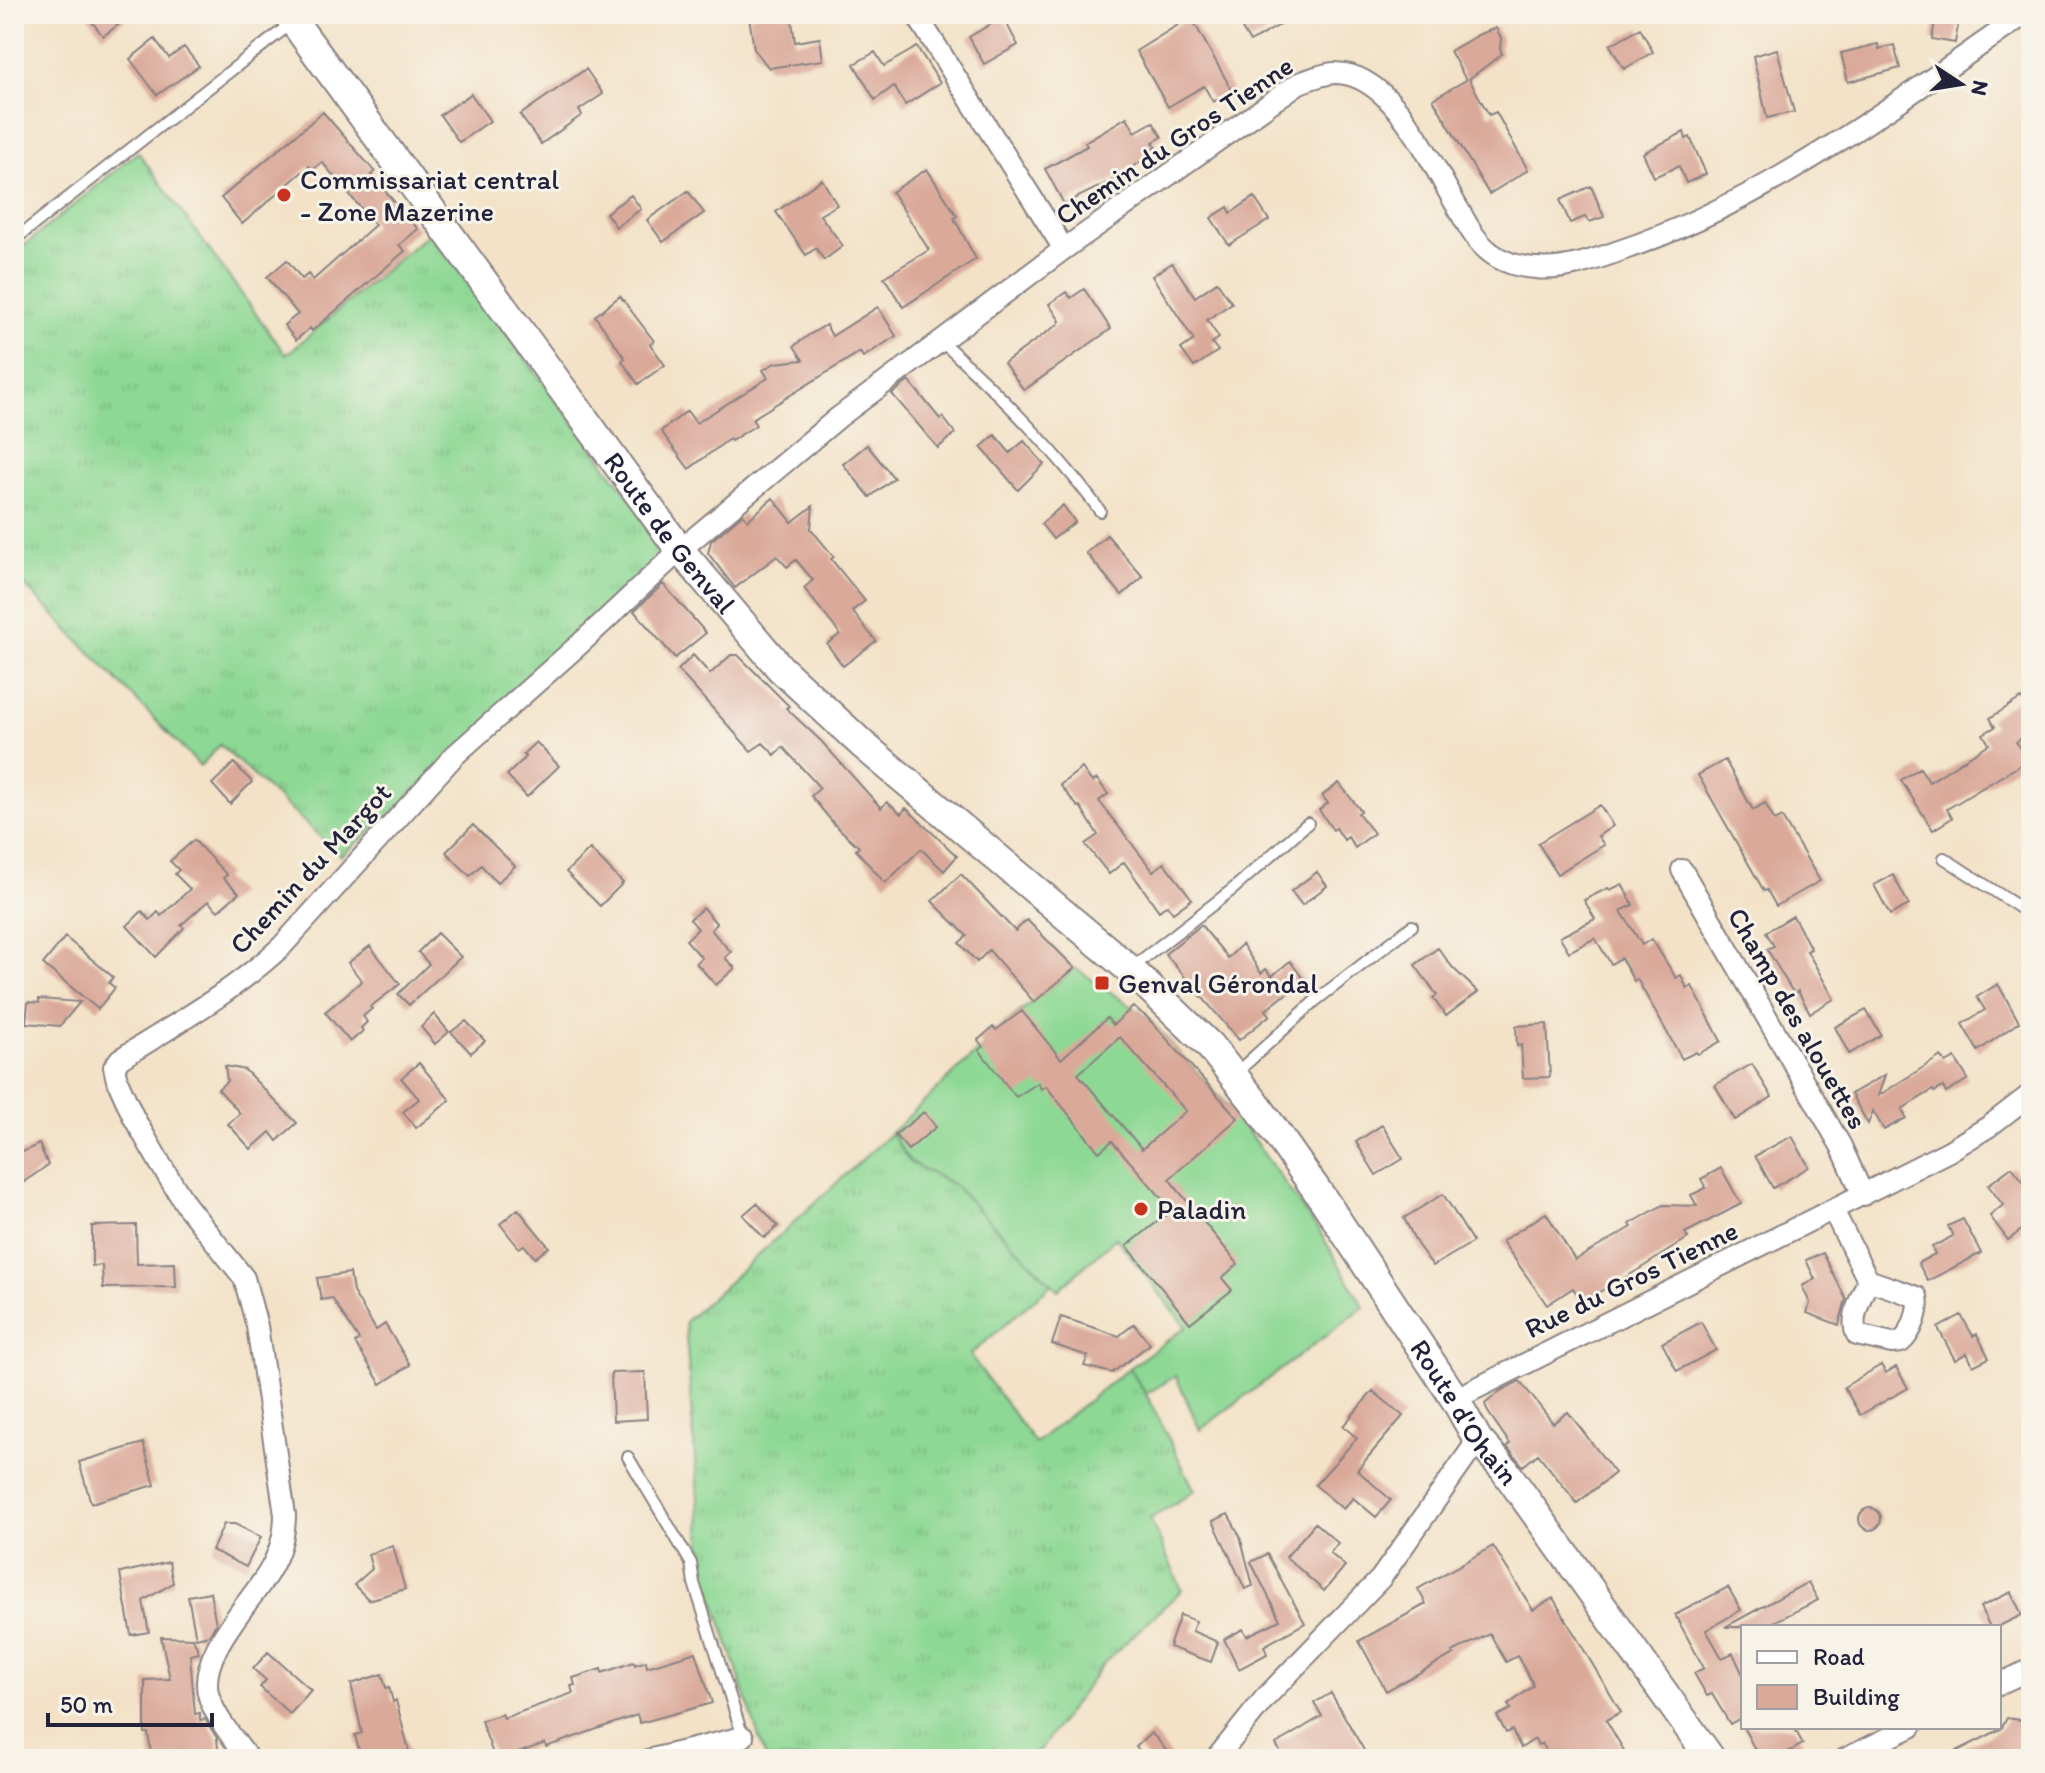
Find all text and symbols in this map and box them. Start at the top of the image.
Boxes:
north arrow [1921,44,2001,124]
street label: Chemin du Gros Tienne [1049,48,1299,232]
text: N [1965,78,1995,98]
place label: Commissariat central - Zone Mazerine [300,162,559,228]
marker: Commissariat central - Zone Mazerine [275,186,293,204]
street label: Route de Genval [597,445,743,620]
street label: Chemin du Margot [222,775,398,961]
street label: Champ des alouettes [1721,901,1875,1135]
place label: Genval Gérondal [1118,966,1318,1000]
marker: Genval Gérondal [1093,974,1111,992]
place label: Paladin [1157,1192,1246,1226]
marker: Paladin [1132,1200,1150,1218]
street label: Rue du Gros Tienne [1519,1213,1743,1345]
street label: Route d'Ohain [1403,1333,1527,1492]
legend [1741,1625,2001,1729]
text: Road [1813,1642,1865,1671]
scale bar [48,1677,212,1727]
text: Building [1813,1682,1900,1711]
text: 50 m [60,1690,113,1719]

